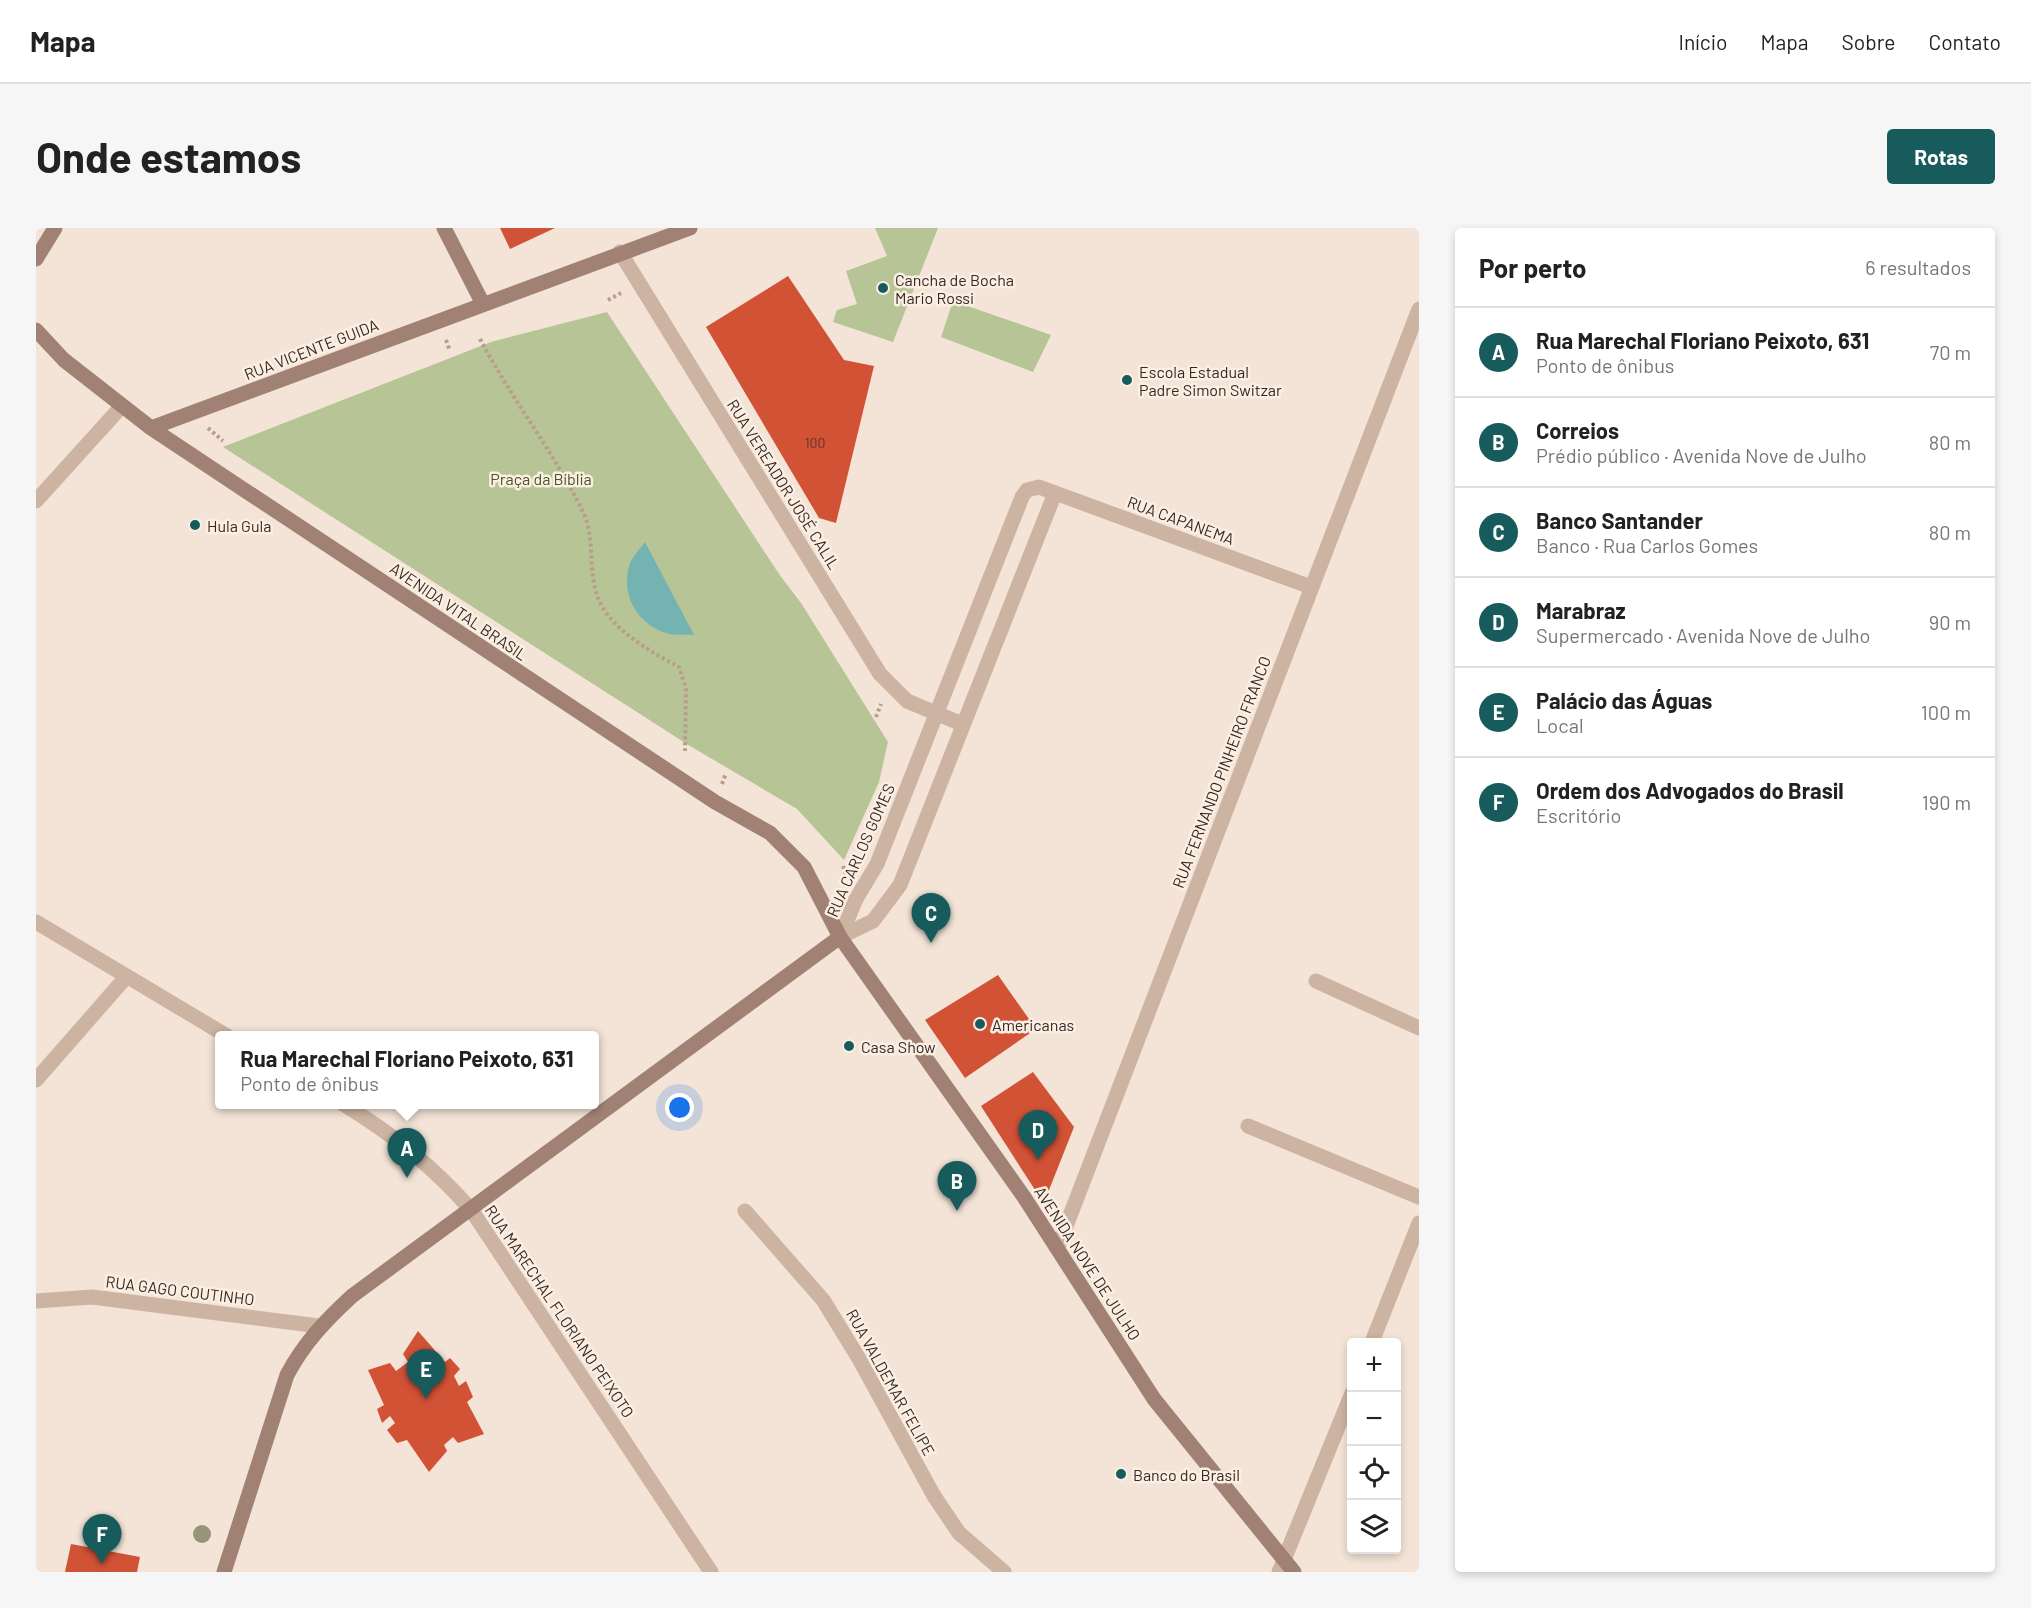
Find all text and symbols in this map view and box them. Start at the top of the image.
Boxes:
text: Mapa [30,24,96,58]
text: Início [1679,29,1727,54]
text: Mapa [1760,29,1809,54]
text: Sobre [1842,29,1895,54]
text: Contato [1928,29,2001,54]
button: Rotas [1887,129,1995,184]
text: Onde estamos [36,131,301,181]
text: Por perto [1479,252,1587,283]
text: 6 resultados [1865,255,1971,279]
place label: Cancha de Bocha Mario Rossi [895,270,1014,307]
marker: Cancha de Bocha Mario Rossi [876,281,890,295]
street label: RUA VICENTE GUIDA [241,315,381,383]
text: Rua Marechal Floriano Peixoto, 631 [1536,327,1869,353]
text: A [1492,340,1505,364]
text: 70 m [1930,340,1971,364]
text: Ponto de ônibus [1536,353,1674,377]
place label: Escola Estadual Padre Simon Switzar [1139,362,1282,399]
marker: Escola Estadual Padre Simon Switzar [1120,373,1134,387]
street label: RUA VEREADOR JOSÉ CALIL [724,396,844,572]
text: Correios [1536,417,1619,443]
text: B [1492,430,1505,454]
text: 80 m [1929,430,1971,454]
house number: 100 [805,434,825,451]
text: Prédio público · Avenida Nove de Julho [1536,443,1867,467]
park label: Praça da Bíblia [490,469,592,488]
street label: RUA CAPANEMA [1125,492,1237,548]
text: Banco Santander [1536,507,1703,533]
place label: Hula Gula [207,516,271,535]
marker: Hula Gula [188,518,202,532]
text: C [1492,520,1505,544]
text: 80 m [1929,520,1971,544]
text: Banco · Rua Carlos Gomes [1536,533,1758,557]
street label: AVENIDA VITAL BRASIL [387,558,531,664]
text: Marabraz [1536,597,1626,623]
text: D [1492,610,1505,634]
text: 90 m [1929,610,1971,634]
text: Supermercado · Avenida Nove de Julho [1536,623,1870,647]
street label: RUA FERNANDO PINHEIRO FRANCO [1168,653,1274,891]
text: Palácio das Águas [1536,687,1712,713]
text: E [1493,700,1504,724]
text: 100 m [1921,700,1971,724]
text: Local [1536,713,1583,737]
text: Ordem dos Advogados do Brasil [1536,777,1844,803]
street label: RUA CARLOS GOMES [822,780,898,920]
text: F [1493,790,1504,814]
text: 190 m [1922,790,1971,814]
text: Escritório [1536,803,1621,827]
pin: C [912,894,950,943]
place label: Americanas [992,1015,1074,1034]
marker: Americanas [973,1017,987,1031]
popup [215,1031,599,1109]
place label: Casa Show [861,1037,936,1056]
marker: Casa Show [842,1039,856,1053]
text: Rua Marechal Floriano Peixoto, 631 [240,1045,574,1071]
text: Ponto de ônibus [240,1071,379,1095]
your location [665,1093,694,1122]
pin: D [1018,1110,1058,1160]
pin: A [388,1128,427,1178]
pin: B [938,1162,976,1211]
street label: AVENIDA NOVE DE JULHO [1031,1182,1145,1344]
street label: RUA MARECHAL FLORIANO PEIXOTO [482,1201,638,1421]
street label: RUA GAGO COUTINHO [105,1271,255,1309]
street label: RUA VALDEMAR FELIPE [843,1305,939,1459]
map controls [1347,1338,1401,1554]
button: + [1347,1338,1401,1392]
pin: E [406,1350,446,1399]
button: − [1347,1392,1401,1446]
button: locate [1347,1446,1401,1500]
place label: Banco do Brasil [1133,1465,1240,1484]
marker: Banco do Brasil [1114,1467,1128,1481]
button: layers [1347,1500,1401,1554]
pin: F [82,1514,122,1564]

